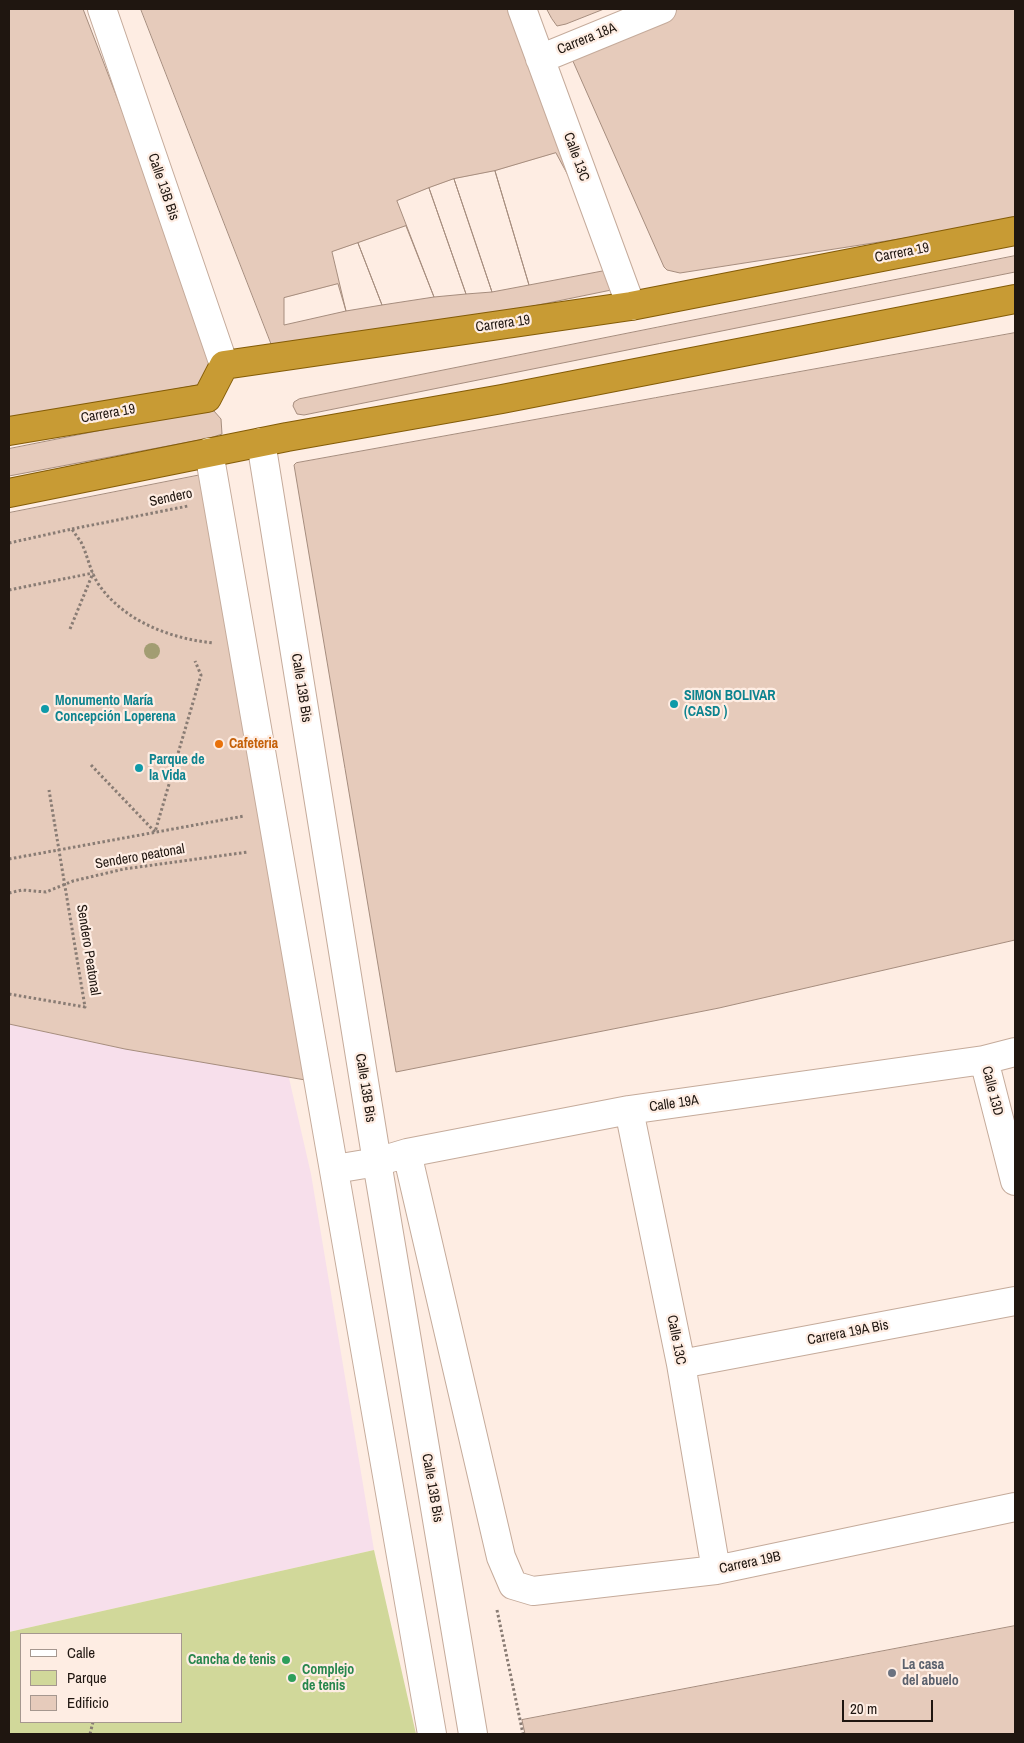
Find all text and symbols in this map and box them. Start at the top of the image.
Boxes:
street label: Carrera 18A [555,20,619,58]
street label: Calle 13C [559,130,593,184]
street label: Calle 13B Bis [144,151,182,223]
street label: Carrera 19 [873,240,931,266]
street label: Carrera 19 [475,312,531,336]
street label: Carrera 19 [80,401,136,427]
street label: Sendero [148,485,194,511]
street label: Calle 13B Bis [287,652,315,724]
place label: SIMON BOLIVAR (CASD ) [684,688,776,720]
place label: Monumento María Concepción Loperena [55,693,176,726]
marker: SIMON BOLIVAR (CASD ) [668,698,680,710]
marker: Monumento María Concepción Loperena [39,703,51,715]
place label: Cafeteria [229,736,278,752]
marker: Cafeteria [213,738,225,750]
place label: Parque de la Vida [149,752,205,784]
marker: Parque de la Vida [133,762,145,774]
street label: Sendero peatonal [94,841,186,873]
street label: Sendero Peatonal [73,903,103,997]
street label: Calle 13B Bis [351,1052,379,1124]
street label: Calle 13D [978,1065,1006,1117]
street label: Calle 19A [648,1092,700,1116]
street label: Calle 13C [663,1314,689,1366]
street label: Carrera 19A Bis [806,1317,890,1349]
street label: Calle 13B Bis [418,1452,446,1524]
street label: Carrera 19B [718,1548,782,1578]
legend [20,1633,182,1723]
text: Calle [67,1642,95,1663]
place label: Cancha de tenis [188,1652,276,1668]
marker: Cancha de tenis [280,1654,292,1666]
place label: La casa del abuelo [902,1657,959,1690]
place label: Complejo de tenis [302,1662,354,1694]
text: Parque [67,1667,107,1688]
marker: La casa del abuelo [886,1667,898,1679]
marker: Complejo de tenis [286,1672,298,1684]
scale bar [844,1690,935,1722]
text: Edificio [67,1692,109,1713]
text: 20 m [850,1698,877,1719]

